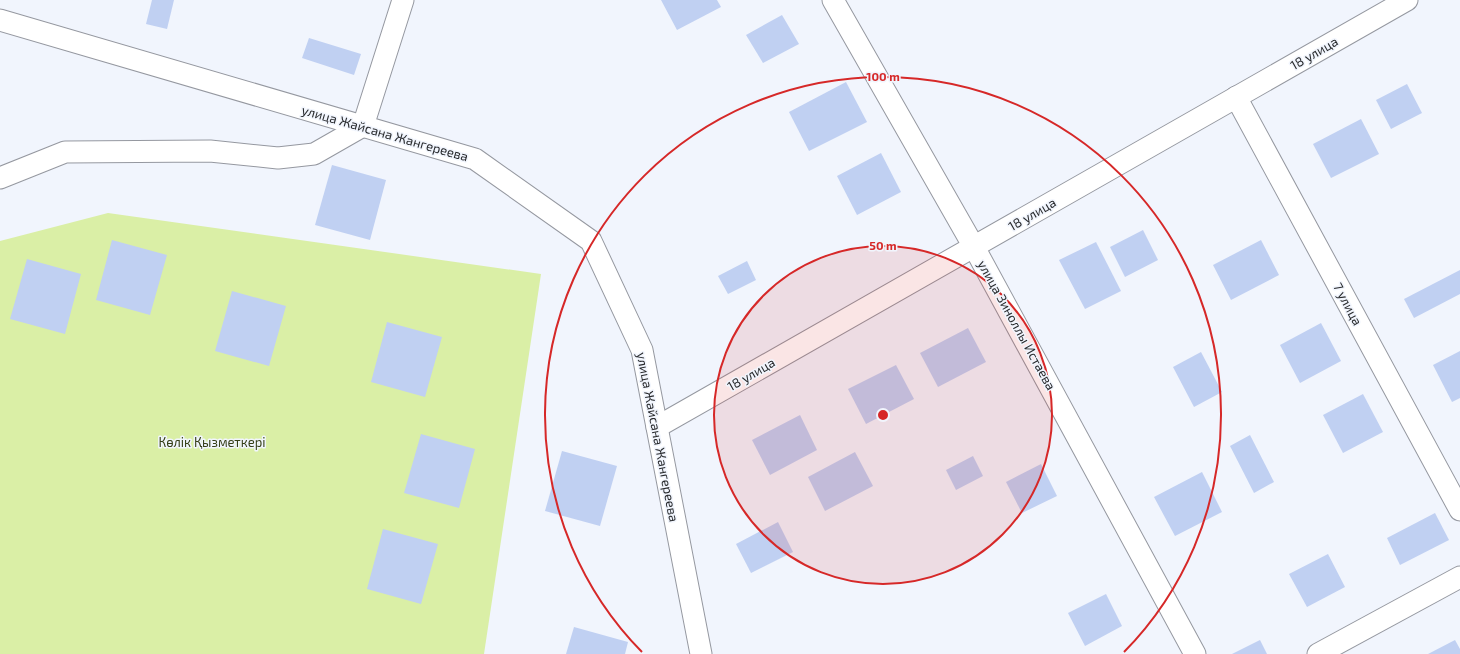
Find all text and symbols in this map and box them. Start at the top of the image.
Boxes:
street label: 18 улица [1287,33,1341,73]
text: 100 m [866,69,900,83]
street label: улица Жайсана Жангереева [300,102,470,164]
street label: 18 улица [1005,194,1059,234]
text: 50 m [869,238,897,252]
street label: улица Зиноллы Истаева [975,257,1059,393]
street label: 7 улица [1330,280,1366,328]
street label: улица Жайсана Жангереева [634,351,682,523]
street label: 18 улица [724,354,778,394]
centre of rings [876,408,890,422]
park label: Көлік Қызметкері [158,434,266,450]

